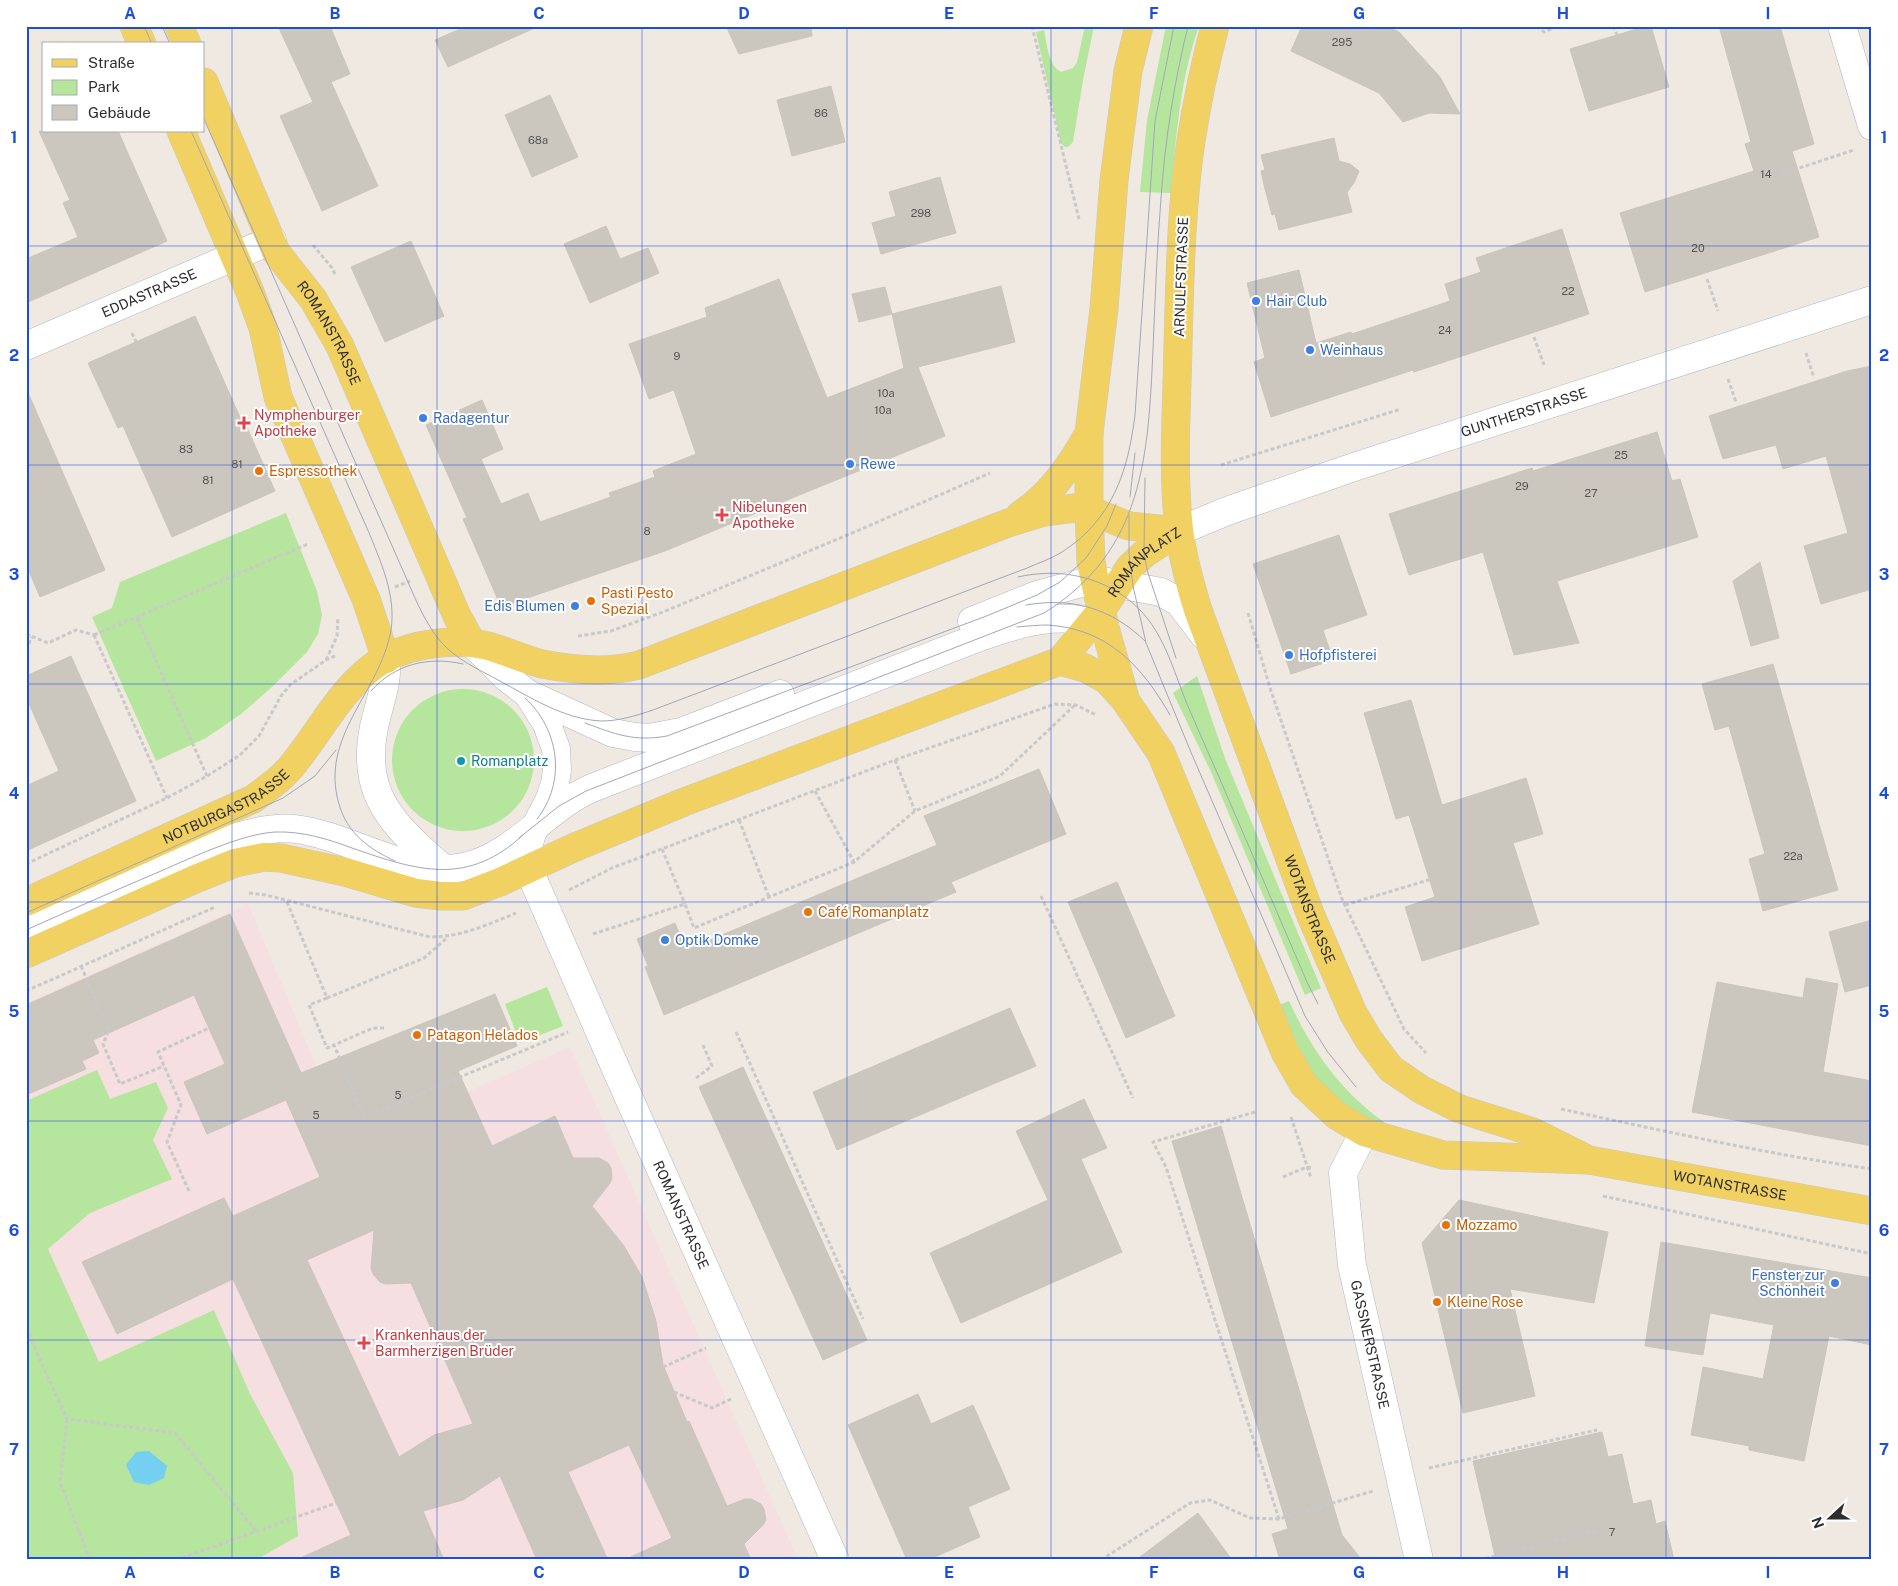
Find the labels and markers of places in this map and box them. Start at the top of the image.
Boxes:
place label: Hair Club [1266,293,1327,309]
marker: Hair Club [1250,295,1262,307]
place label: Weinhaus [1320,342,1383,358]
marker: Weinhaus [1304,344,1316,356]
place label: Nymphenburger Apotheke [254,407,360,439]
place label: Radagentur [433,410,509,426]
marker: Radagentur [417,412,429,424]
marker: Nymphenburger Apotheke [238,417,250,429]
place label: Rewe [860,456,896,472]
marker: Rewe [844,458,856,470]
place label: Espressothek [269,463,357,479]
marker: Espressothek [253,465,265,477]
place label: Nibelungen Apotheke [732,499,807,531]
marker: Nibelungen Apotheke [716,509,728,521]
place label: Pasti Pesto Spezial [601,585,674,617]
marker: Pasti Pesto Spezial [585,595,597,607]
place label: Edis Blumen [484,598,565,614]
marker: Edis Blumen [569,600,581,612]
place label: Hofpfisterei [1299,647,1377,663]
marker: Hofpfisterei [1283,649,1295,661]
place label: Romanplatz [471,753,548,769]
marker: Romanplatz [455,755,467,767]
place label: Café Romanplatz [818,904,929,920]
marker: Café Romanplatz [802,906,814,918]
place label: Optik Domke [675,932,759,948]
marker: Optik Domke [659,934,671,946]
place label: Patagon Helados [427,1027,538,1043]
marker: Patagon Helados [411,1029,423,1041]
place label: Mozzamo [1456,1217,1518,1233]
marker: Mozzamo [1440,1219,1452,1231]
place label: Fenster zur Schönheit [1752,1267,1825,1299]
marker: Fenster zur Schönheit [1829,1277,1841,1289]
place label: Kleine Rose [1447,1294,1523,1310]
marker: Kleine Rose [1431,1296,1443,1308]
place label: Krankenhaus der Barmherzigen Brüder [375,1327,514,1359]
marker: Krankenhaus der Barmherzigen Brüder [357,1336,371,1350]

